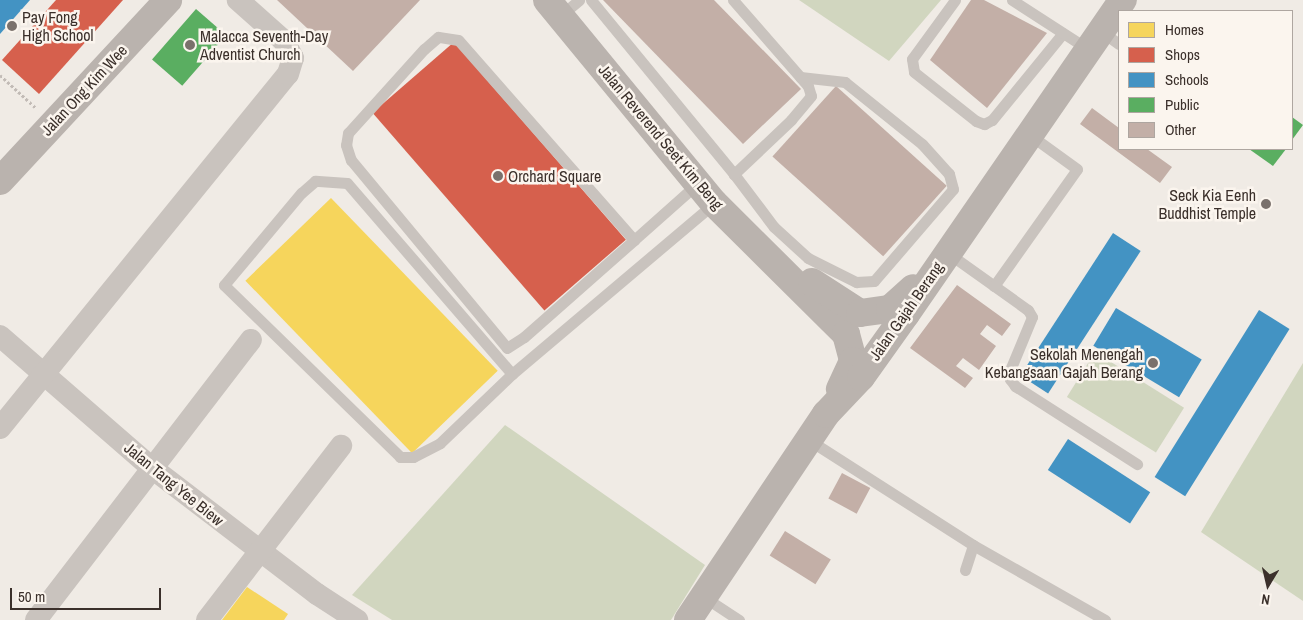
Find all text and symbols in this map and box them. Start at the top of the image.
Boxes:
place label: Pay Fong High School [22,7,93,45]
legend [1118,10,1293,150]
text: Homes [1165,19,1204,40]
marker: Pay Fong High School [6,20,18,32]
place label: Malacca Seventh-Day Adventist Church [200,26,328,64]
marker: Malacca Seventh-Day Adventist Church [184,39,196,51]
street label: Jalan Ong Kim Wee [37,41,131,139]
text: Shops [1165,44,1200,65]
street label: Jalan Reverend Seet Kim Beng [595,60,727,214]
text: Schools [1165,69,1209,90]
text: Public [1165,94,1199,115]
text: Other [1165,119,1196,140]
place label: Orchard Square [508,166,601,186]
marker: Orchard Square [492,170,504,182]
place label: Seck Kia Eenh Buddhist Temple [1158,185,1256,223]
marker: Seck Kia Eenh Buddhist Temple [1260,198,1272,210]
street label: Jalan Gajah Berang [865,258,947,364]
place label: Sekolah Menengah Kebangsaan Gajah Berang [985,344,1143,382]
marker: Sekolah Menengah Kebangsaan Gajah Berang [1147,357,1159,369]
street label: Jalan Tang Yee Biew [120,438,228,530]
north arrow [1243,560,1293,610]
scale bar [12,578,164,610]
text: 50 m [18,586,45,607]
text: N [1260,590,1271,609]

